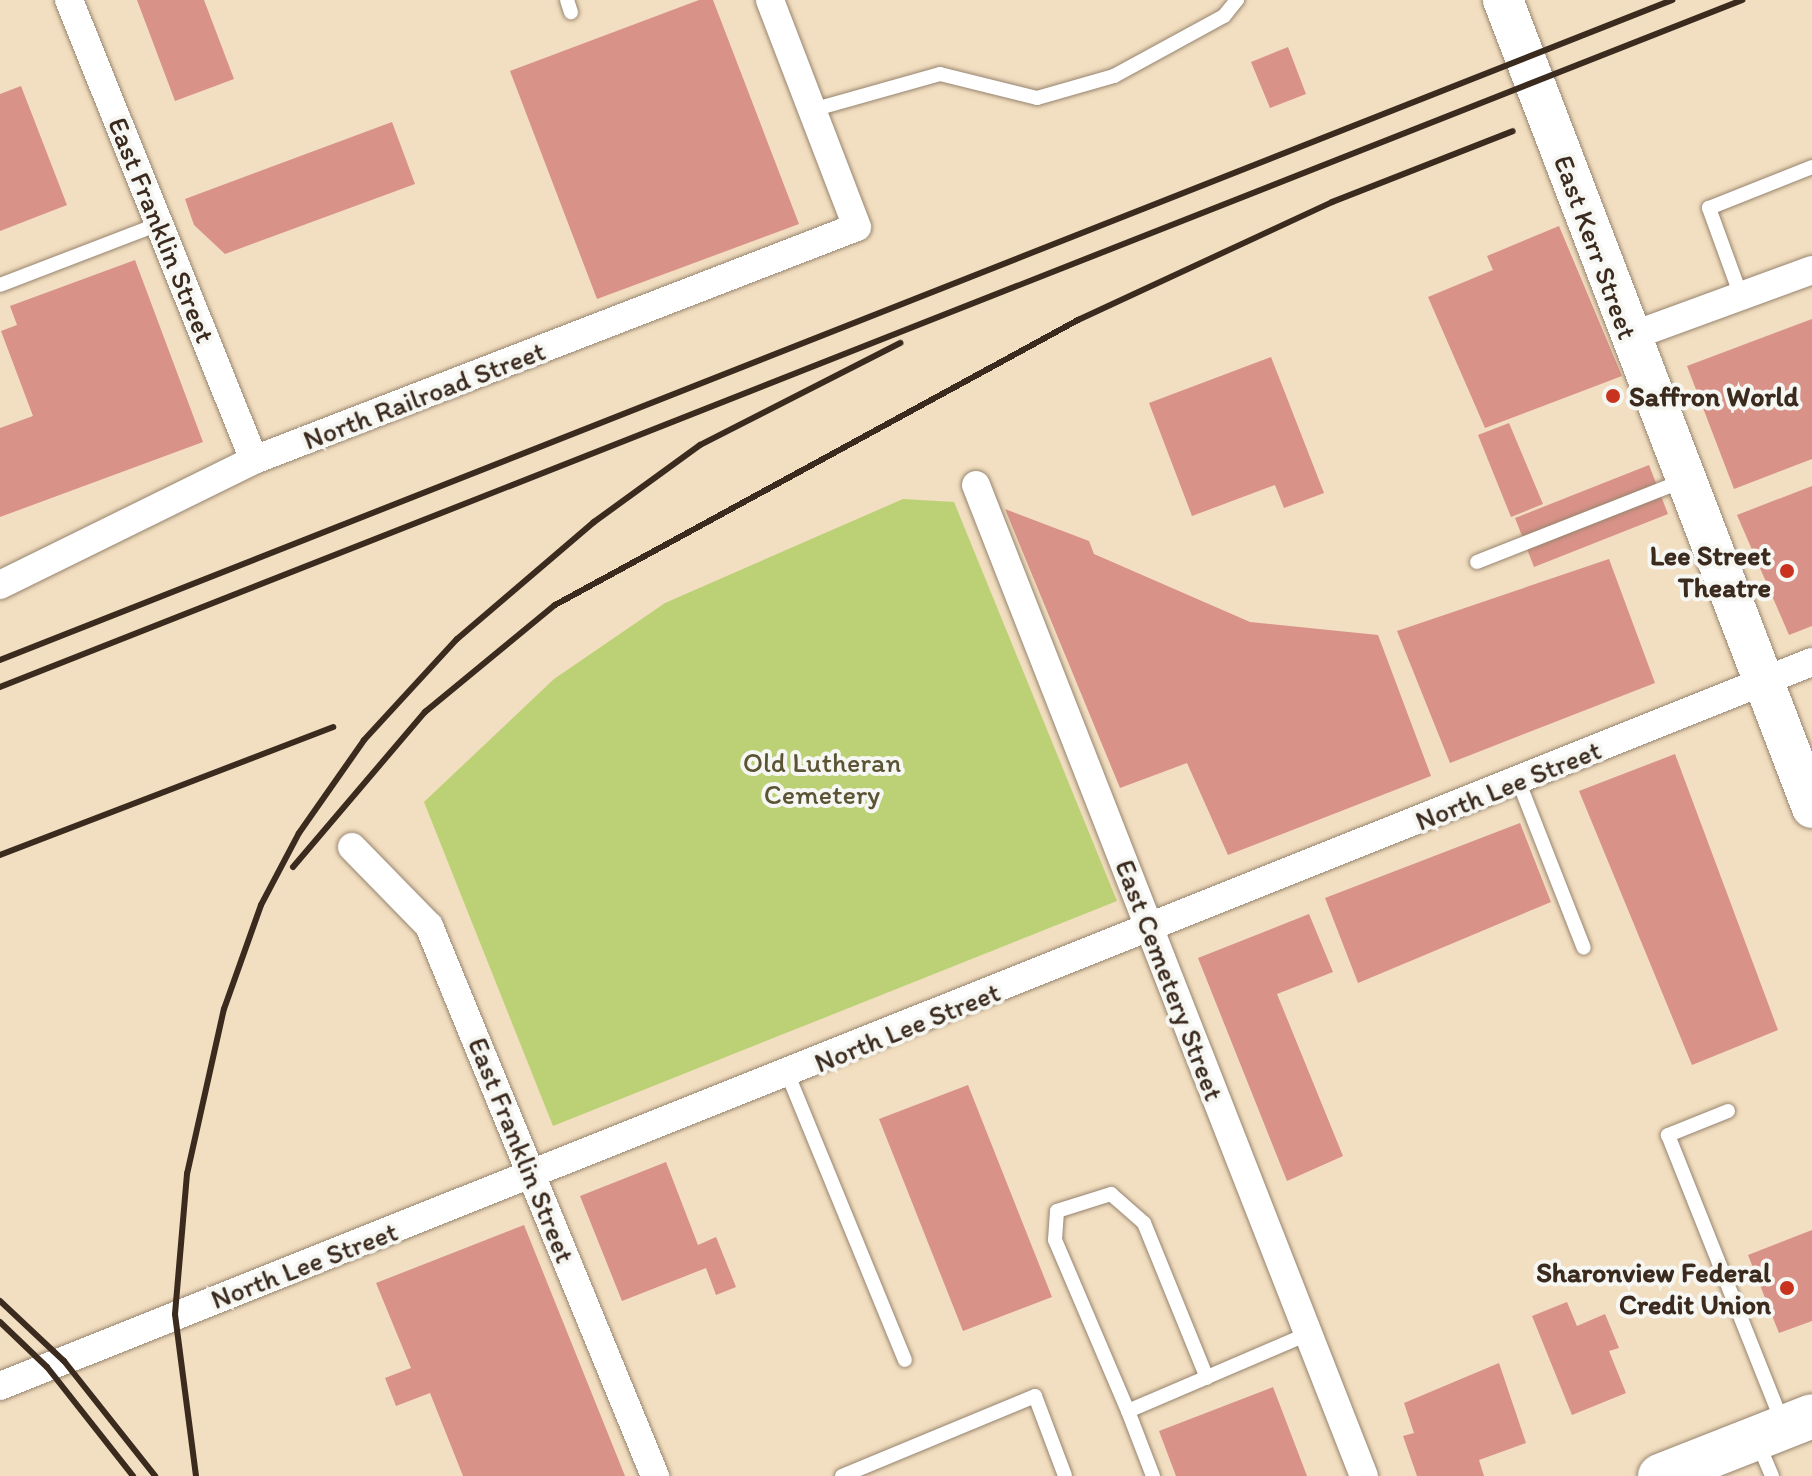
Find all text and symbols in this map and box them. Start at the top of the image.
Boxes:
street label: East Franklin Street [102,113,222,347]
street label: East Kerr Street [1547,151,1645,343]
street label: North Railroad Street [298,333,550,457]
place label: Saffron World [1629,379,1798,413]
marker: Saffron World [1604,387,1622,405]
place label: Lee Street Theatre [1650,538,1771,604]
marker: Lee Street Theatre [1778,562,1796,580]
street label: North Lee Street [1410,733,1606,837]
park label: Old Lutheran Cemetery [743,745,901,811]
street label: East Cemetery Street [1108,854,1232,1106]
street label: North Lee Street [809,975,1005,1079]
street label: East Franklin Street [462,1033,582,1267]
street label: North Lee Street [206,1214,402,1316]
place label: Sharonview Federal Credit Union [1538,1255,1771,1321]
marker: Sharonview Federal Credit Union [1778,1279,1796,1297]

